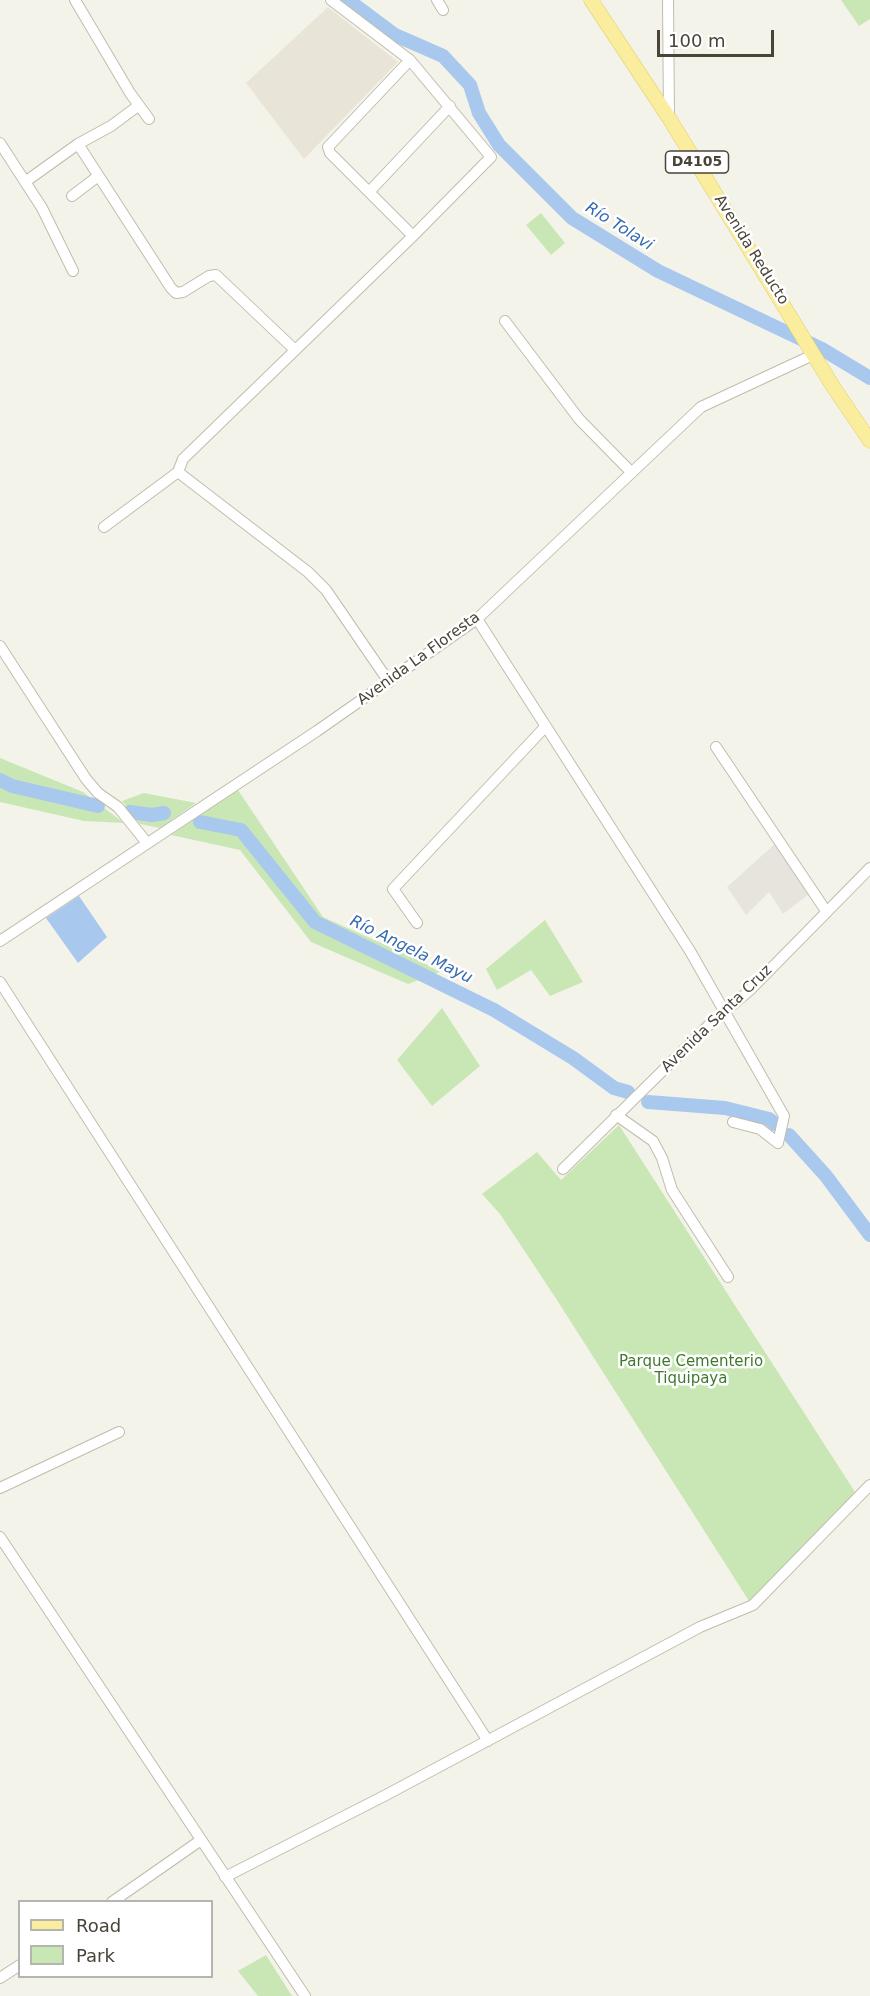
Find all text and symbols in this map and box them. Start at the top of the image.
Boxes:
scale bar [660,18,777,56]
text: 100 m [668,30,726,51]
road number: D4105 [666,151,728,173]
street label: Avenida Reducto [710,192,792,308]
water label: Río Tolavi [582,199,656,255]
street label: Avenida La Floresta [354,609,484,709]
water label: Río Angela Mayu [347,912,475,988]
street label: Avenida Santa Cruz [658,962,776,1076]
park label: Parque Cementerio Tiquipaya [619,1353,763,1388]
legend [18,1900,213,1978]
text: Road [76,1915,121,1936]
text: Park [76,1945,115,1966]

